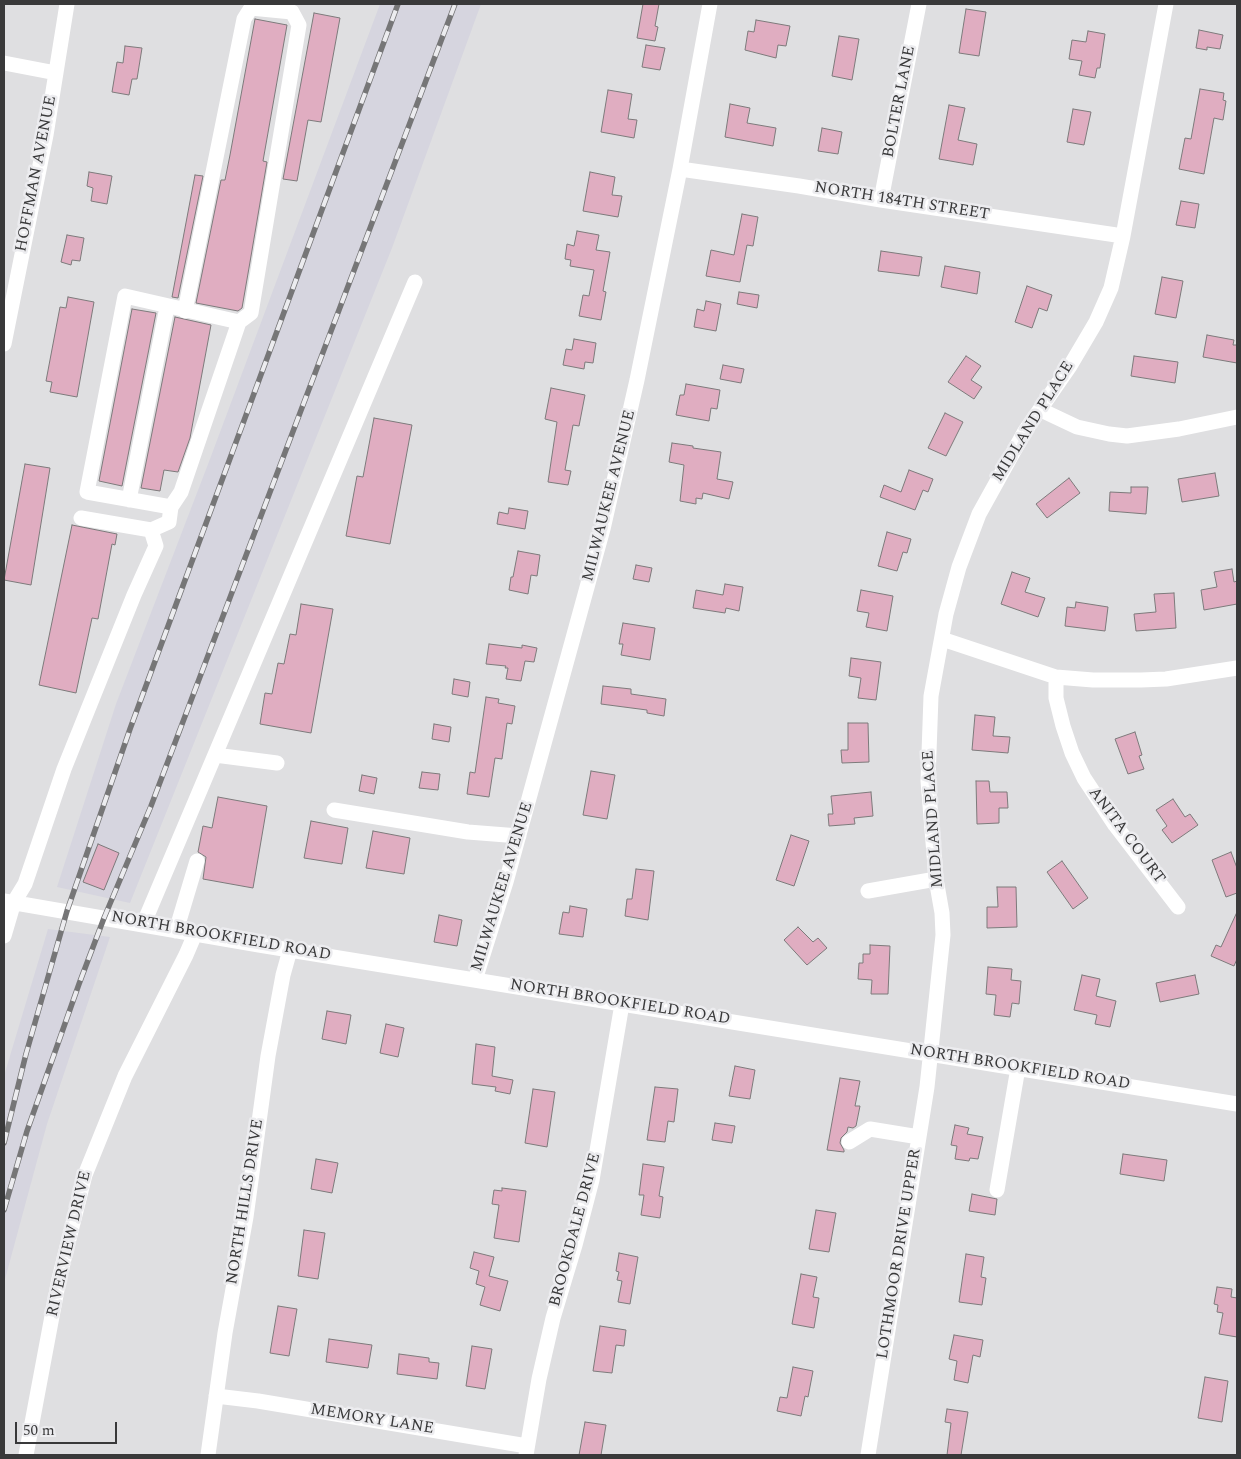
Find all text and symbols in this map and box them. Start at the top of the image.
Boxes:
street label: BOLTER LANE [880,45,920,159]
street label: HOFFMAN AVENUE [12,94,62,254]
street label: NORTH 184TH STREET [813,179,991,225]
street label: MIDLAND PLACE [989,358,1079,486]
street label: MILWAUKEE AVENUE [579,408,641,584]
street label: MIDLAND PLACE [920,749,948,889]
street label: ANITA COURT [1084,784,1168,888]
street label: MILWAUKEE AVENUE [468,800,538,974]
street label: NORTH BROOKFIELD ROAD [110,908,332,966]
street label: NORTH BROOKFIELD ROAD [509,976,731,1030]
street label: NORTH BROOKFIELD ROAD [909,1041,1131,1095]
street label: NORTH HILLS DRIVE [223,1118,269,1286]
street label: LOTHMOOR DRIVE UPPER [874,1148,926,1360]
street label: BROOKDALE DRIVE [546,1151,606,1309]
street label: RIVERVIEW DRIVE [44,1169,96,1319]
street label: MEMORY LANE [309,1401,435,1439]
scale bar [18,1412,120,1444]
text: 50 m [23,1419,55,1442]

